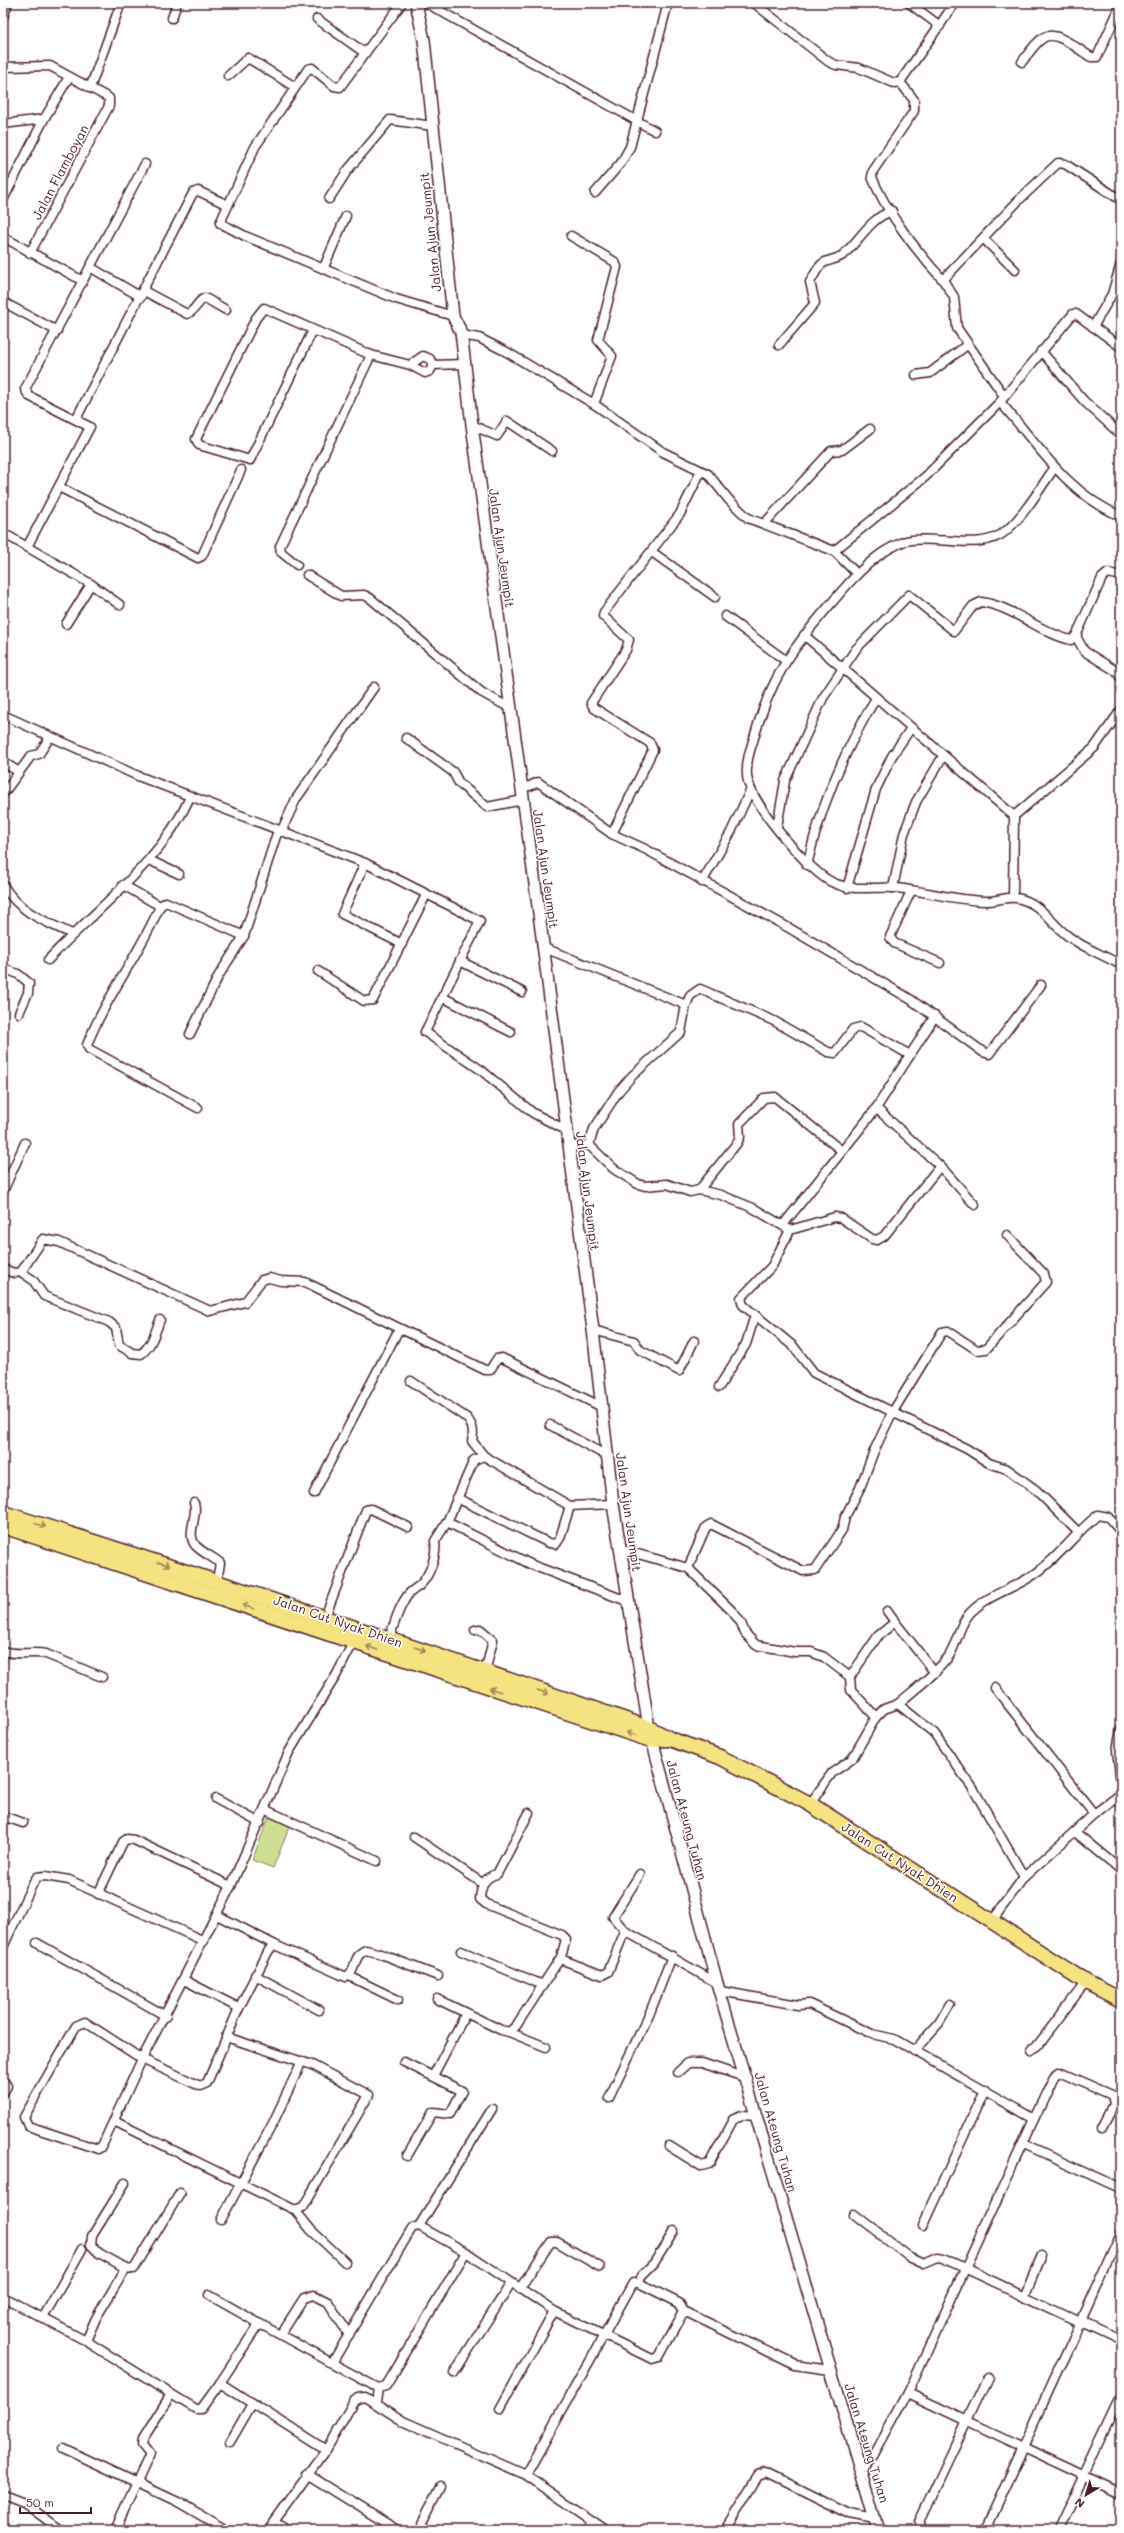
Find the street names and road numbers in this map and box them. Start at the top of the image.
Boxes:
street label: Jalan Flamboyan [27,121,92,222]
street label: Jalan Ajun Jeumpit [415,171,444,293]
street label: Jalan Ajun Jeumpit [486,487,519,609]
street label: Jalan Ajun Jeumpit [530,808,563,930]
street label: Jalan Ajun Jeumpit [573,1130,604,1252]
street label: Jalan Ajun Jeumpit [613,1451,646,1573]
street label: Jalan Cut Nyak Dhien [271,1590,405,1651]
street label: Jalan Ateung Tuhan [663,1758,712,1882]
street label: Jalan Cut Nyak Dhien [839,1818,962,1906]
street label: Jalan Ateung Tuhan [751,2070,802,2194]
street label: Jalan Ateung Tuhan [841,2381,894,2505]

